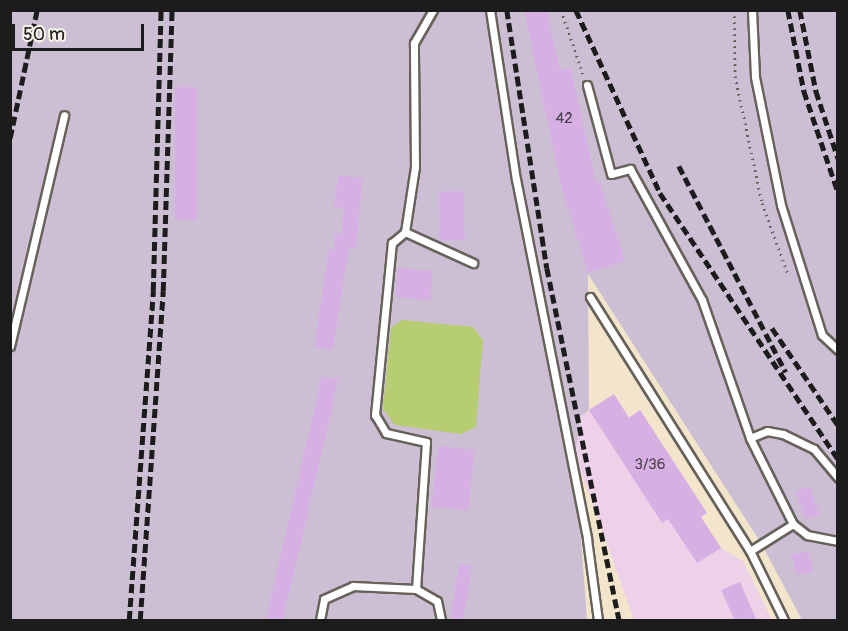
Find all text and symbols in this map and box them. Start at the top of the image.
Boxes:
scale bar [15,12,147,50]
text: 50 m [23,23,65,46]
house number: 42 [555,110,573,128]
house number: 3/36 [635,456,665,474]

